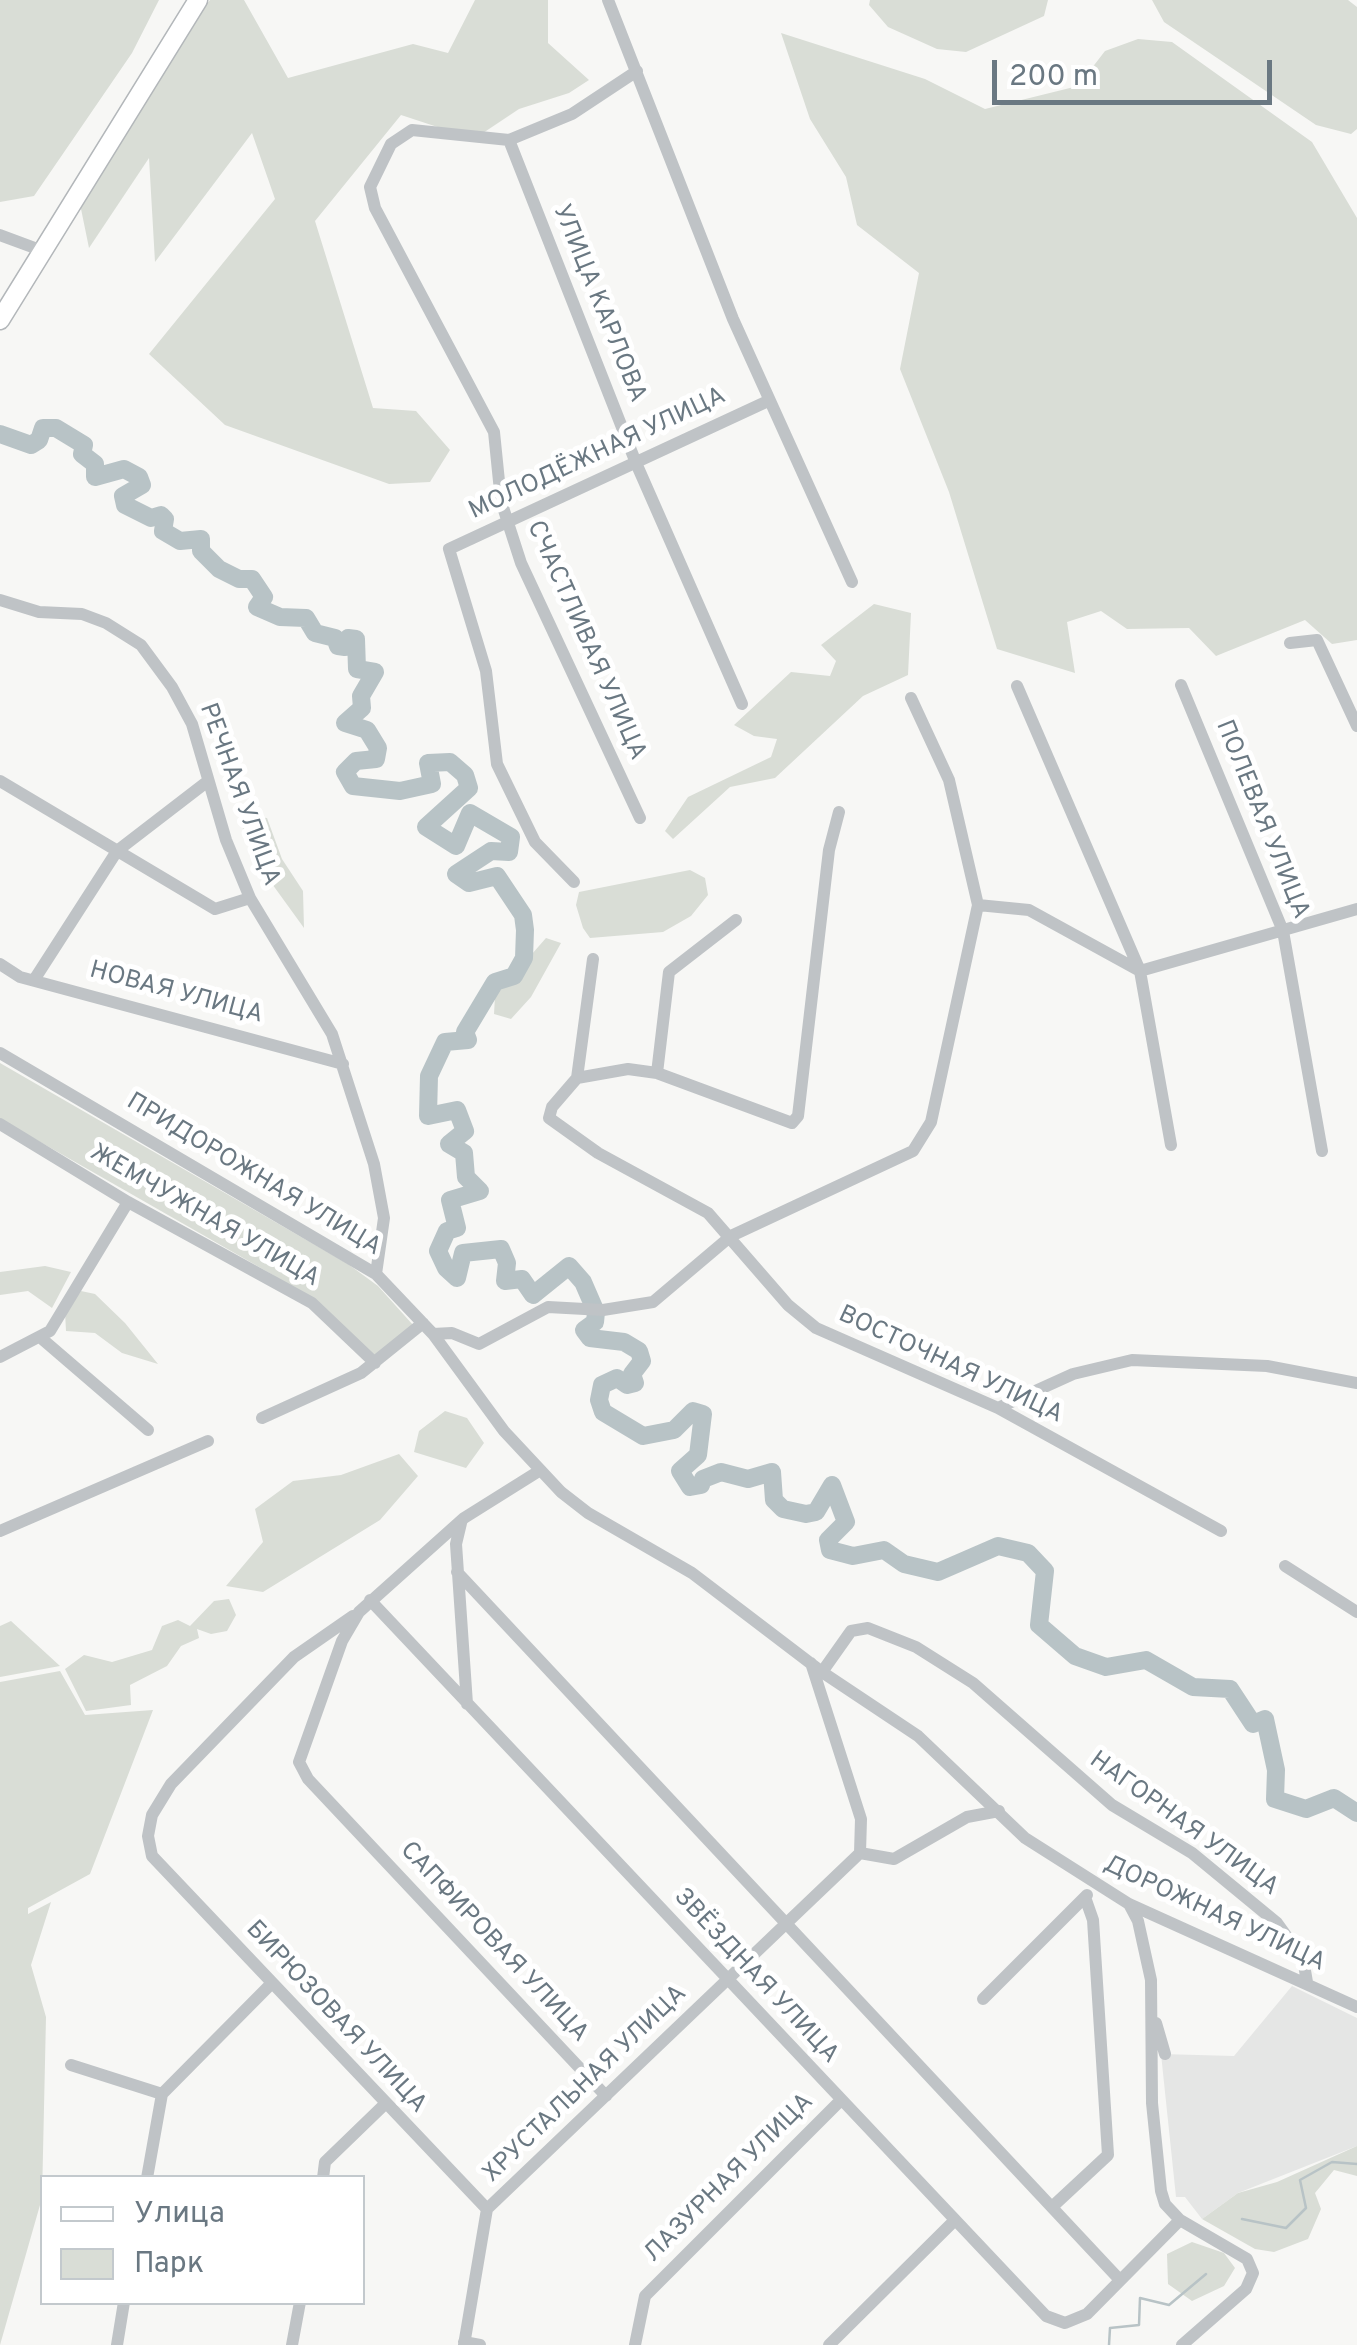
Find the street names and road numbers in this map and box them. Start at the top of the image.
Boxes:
street label: УЛИЦА КАРЛОВА [545,201,651,407]
street label: МОЛОДЁЖНАЯ УЛИЦА [465,382,731,528]
street label: СЧАСТЛИВАЯ УЛИЦА [519,517,651,765]
street label: РЕЧНАЯ УЛИЦА [191,700,285,890]
street label: ПОЛЕВАЯ УЛИЦА [1207,716,1315,924]
street label: НОВАЯ УЛИЦА [86,956,266,1032]
street label: ПРИДОРОЖНАЯ УЛИЦА [120,1088,386,1264]
street label: ЖЕМЧУЖНАЯ УЛИЦА [84,1139,324,1295]
street label: ВОСТОЧНАЯ УЛИЦА [833,1301,1067,1431]
street label: НАГОРНАЯ УЛИЦА [1083,1746,1283,1904]
street label: САПФИРОВАЯ УЛИЦА [392,1837,594,2049]
street label: ДОРОЖНАЯ УЛИЦА [1098,1850,1330,1980]
street label: ЗВЁЗДНАЯ УЛИЦА [666,1883,844,2071]
street label: БИРЮЗОВАЯ УЛИЦА [238,1916,432,2120]
street label: ХРУСТАЛЬНАЯ УЛИЦА [478,1980,694,2190]
street label: ЛАЗУРНАЯ УЛИЦА [639,2088,821,2270]

